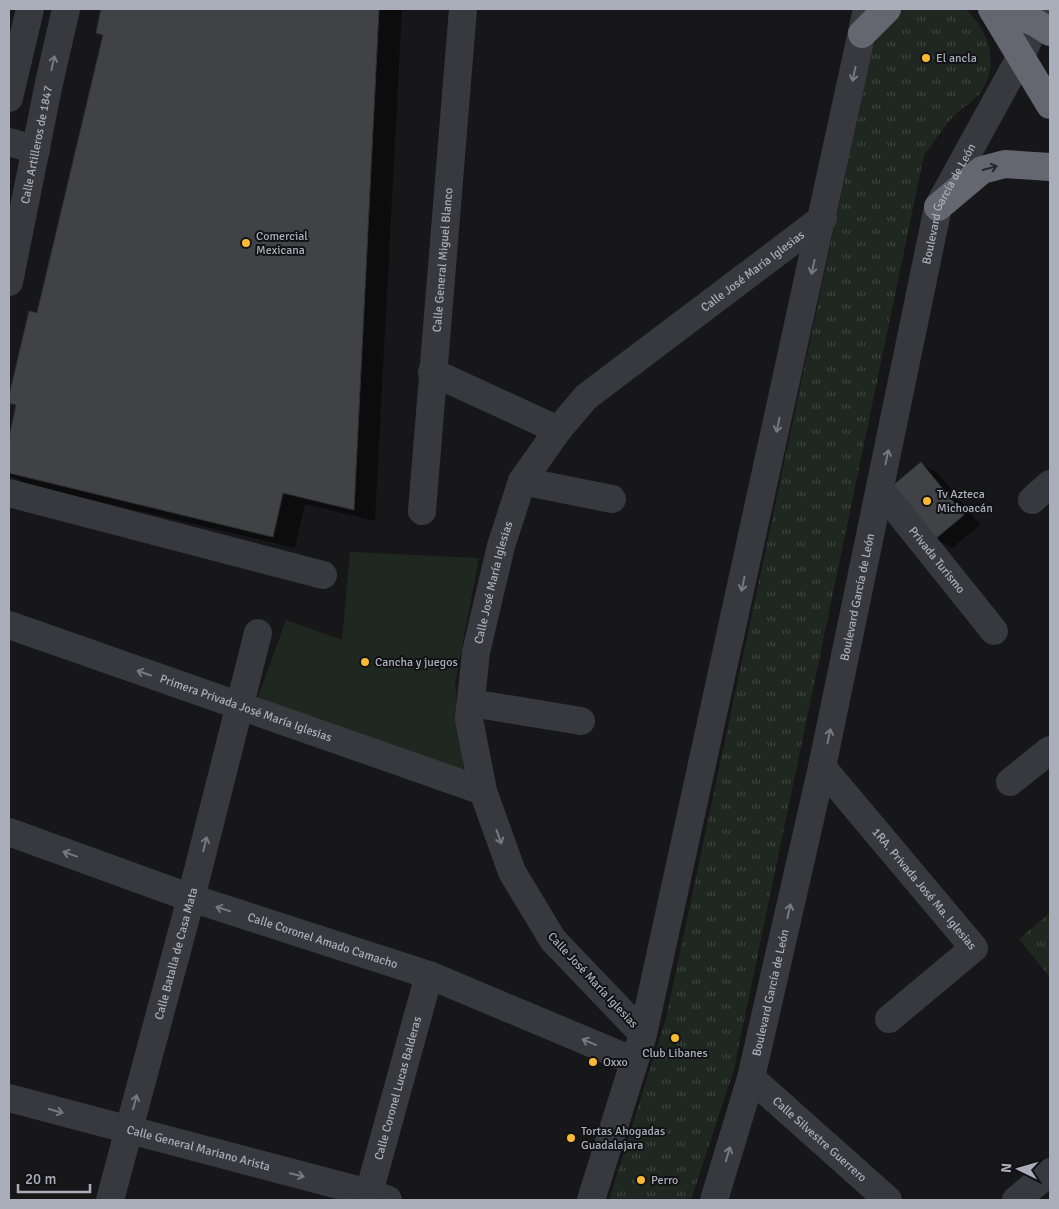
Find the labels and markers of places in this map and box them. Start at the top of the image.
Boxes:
place label: El ancla [936,51,977,66]
marker: El ancla [920,52,932,64]
place label: Comercial Mexicana [256,229,308,258]
marker: Comercial Mexicana [240,237,252,249]
place label: Tv Azteca Michoacán [937,487,993,516]
marker: Tv Azteca Michoacán [921,495,933,507]
place label: Cancha y juegos [375,655,458,670]
marker: Cancha y juegos [359,656,371,668]
marker: Club Libanes [669,1032,681,1044]
place label: Club Libanes [642,1046,708,1061]
place label: Oxxo [603,1055,628,1070]
marker: Oxxo [587,1056,599,1068]
place label: Tortas Ahogadas Guadalajara [581,1124,665,1153]
marker: Tortas Ahogadas Guadalajara [565,1132,577,1144]
place label: Perro [651,1173,678,1188]
marker: Perro [635,1174,647,1186]

